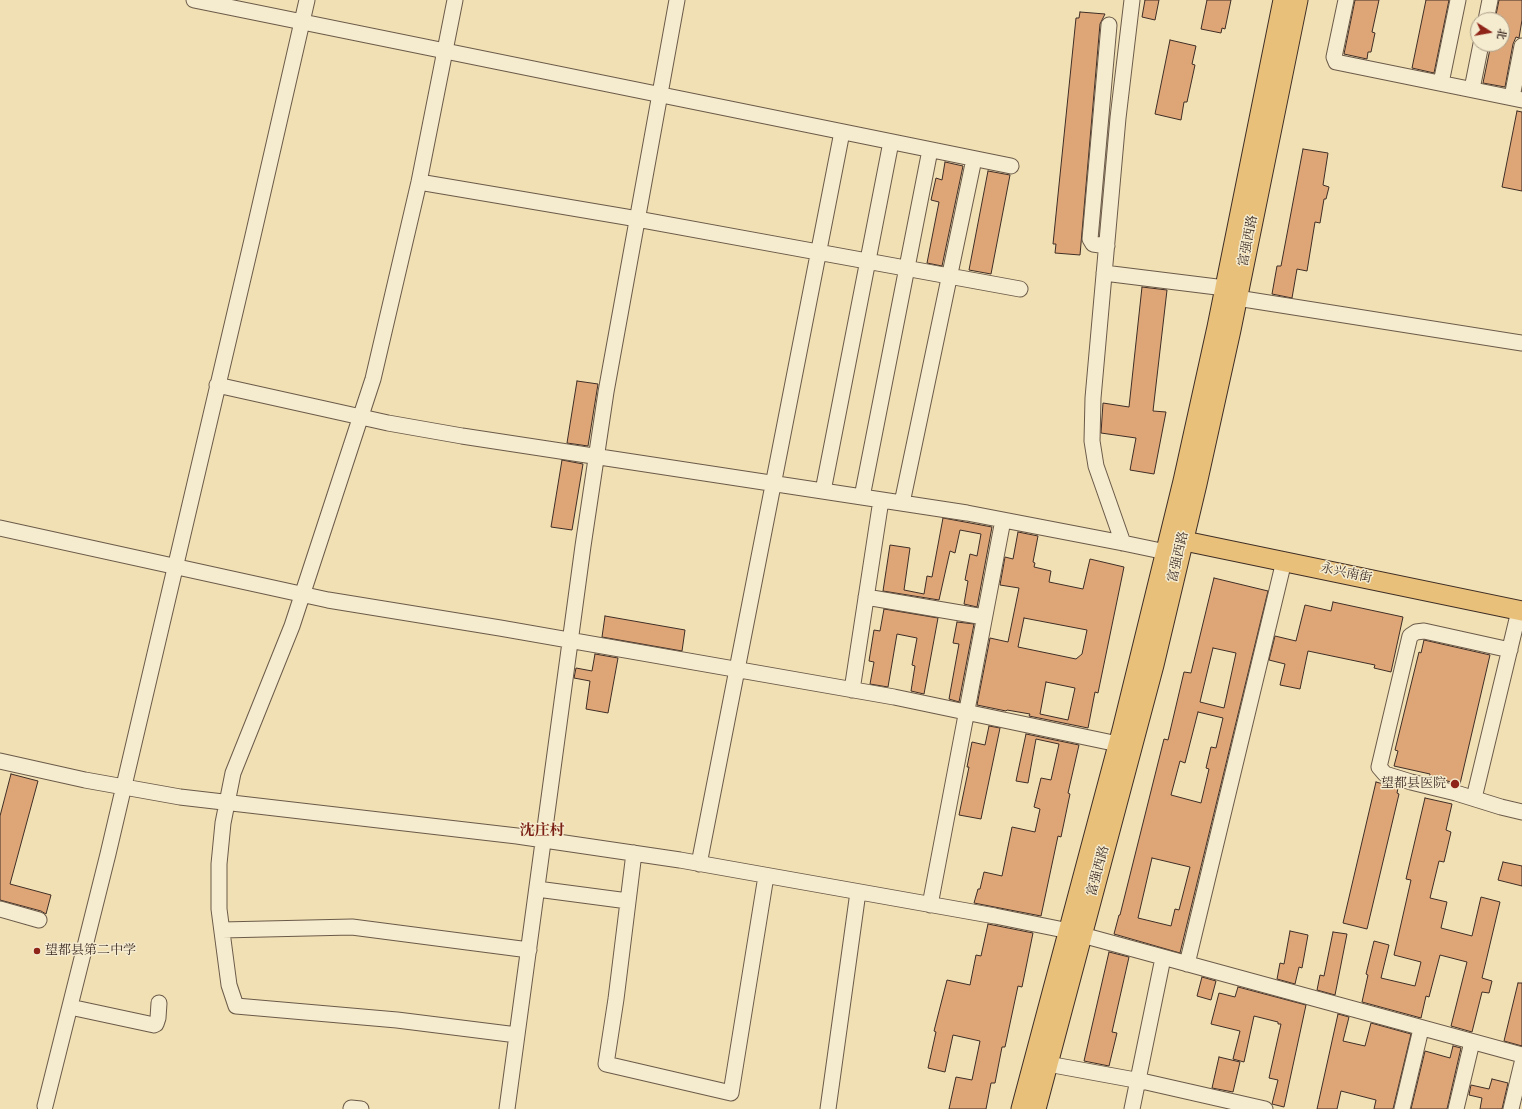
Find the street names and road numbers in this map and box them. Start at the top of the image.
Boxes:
street label: 富强西路 [1236,214,1262,268]
street label: 富强西路 [1166,530,1192,584]
street label: 永兴南街 [1319,561,1373,587]
street label: 富强西路 [1085,844,1113,898]

